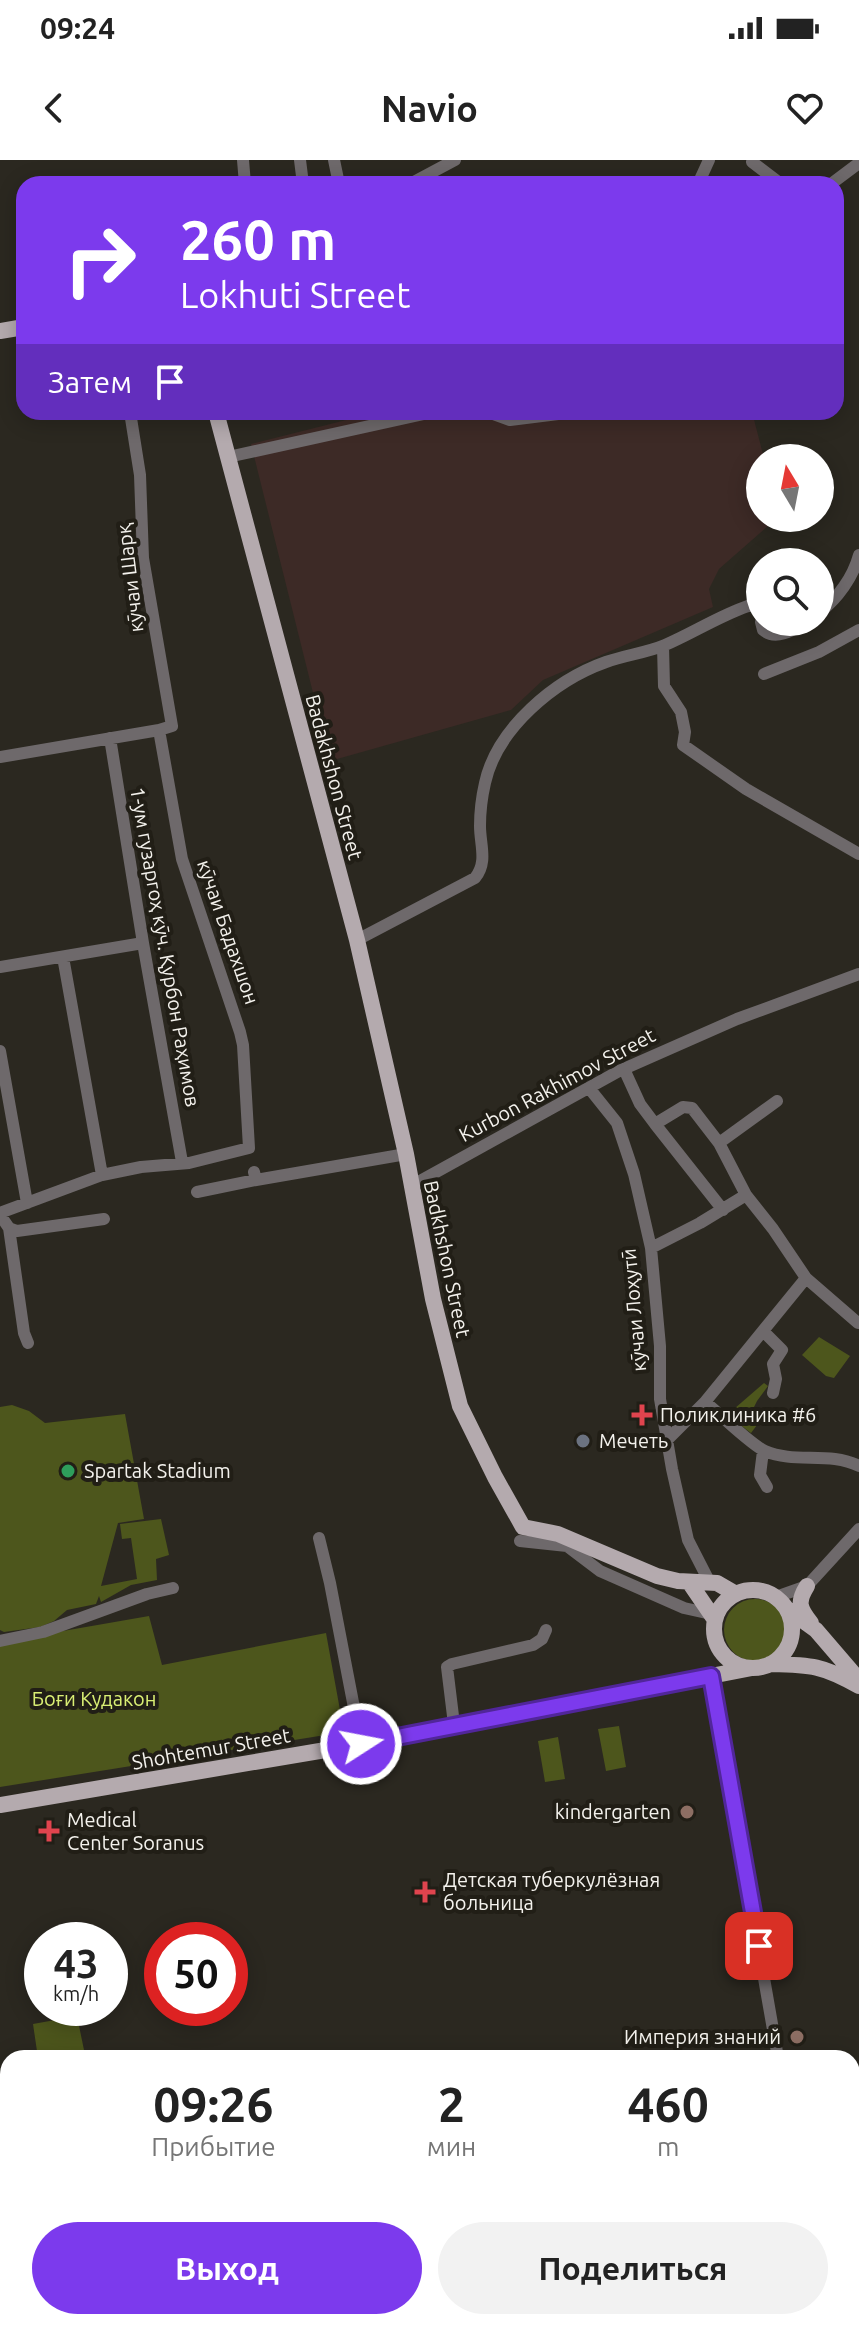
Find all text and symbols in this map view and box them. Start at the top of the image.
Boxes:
text: 09:24 [40,11,115,45]
icon: back [32,86,76,130]
icon: heart [783,86,827,130]
text: Navio [381,88,478,129]
icon: right [48,208,152,312]
text: 260 m [180,208,336,271]
text: Lokhuti Street [180,274,410,315]
icon: arrive [148,360,192,404]
text: Затем [48,365,132,399]
north arrow [746,444,834,532]
map controls [746,444,834,636]
street label: кӯчаи Шарқ [111,522,148,634]
button: search [746,548,834,636]
street label: Badakhshon Street [301,692,368,862]
street label: 1-ум гузаргоҳ кӯч. Қурбон Раҳимов [126,785,205,1109]
street label: кӯчаи Бадахшон [193,856,264,1007]
street label: Kurbon Rakhimov Street [455,1023,659,1146]
street label: Badkhshon Street [420,1178,475,1340]
street label: кӯчаи Лоҳутӣ [617,1248,650,1373]
place label: Поликлиника #6 [660,1403,816,1426]
marker: Поликлиника #6 [631,1404,653,1426]
place label: Мечеть [599,1429,668,1452]
marker: Мечеть [574,1432,592,1450]
place label: Spartak Stadium [84,1459,231,1482]
marker: Spartak Stadium [59,1462,77,1480]
park label: Боғи Кудакон [32,1687,156,1710]
position arrow [319,1702,403,1786]
street label: Shohtemur Street [130,1723,292,1774]
place label: kindergarten [555,1800,671,1823]
marker: kindergarten [678,1803,696,1821]
place label: Medical Center Soranus [67,1808,204,1854]
marker: Medical Center Soranus [38,1820,60,1842]
place label: Детская туберкулёзная больница [443,1868,660,1914]
marker: Детская туберкулёзная больница [414,1881,436,1903]
pin [725,1912,793,1980]
speed limit sign: 50 [144,1922,248,2026]
icon: arrive [737,1924,781,1968]
text: 43 [53,1941,99,1986]
text: km/h [53,1982,99,2005]
place label: Империя знаний [624,2025,781,2048]
marker: Империя знаний [788,2028,806,2046]
text: 09:26 [153,2077,273,2131]
text: 2 [438,2077,465,2131]
text: 460 [628,2077,709,2131]
text: Прибытие [151,2132,276,2161]
text: мин [427,2132,476,2161]
text: m [657,2132,679,2161]
button: Выход [32,2222,422,2314]
button: Поделиться [438,2222,828,2314]

